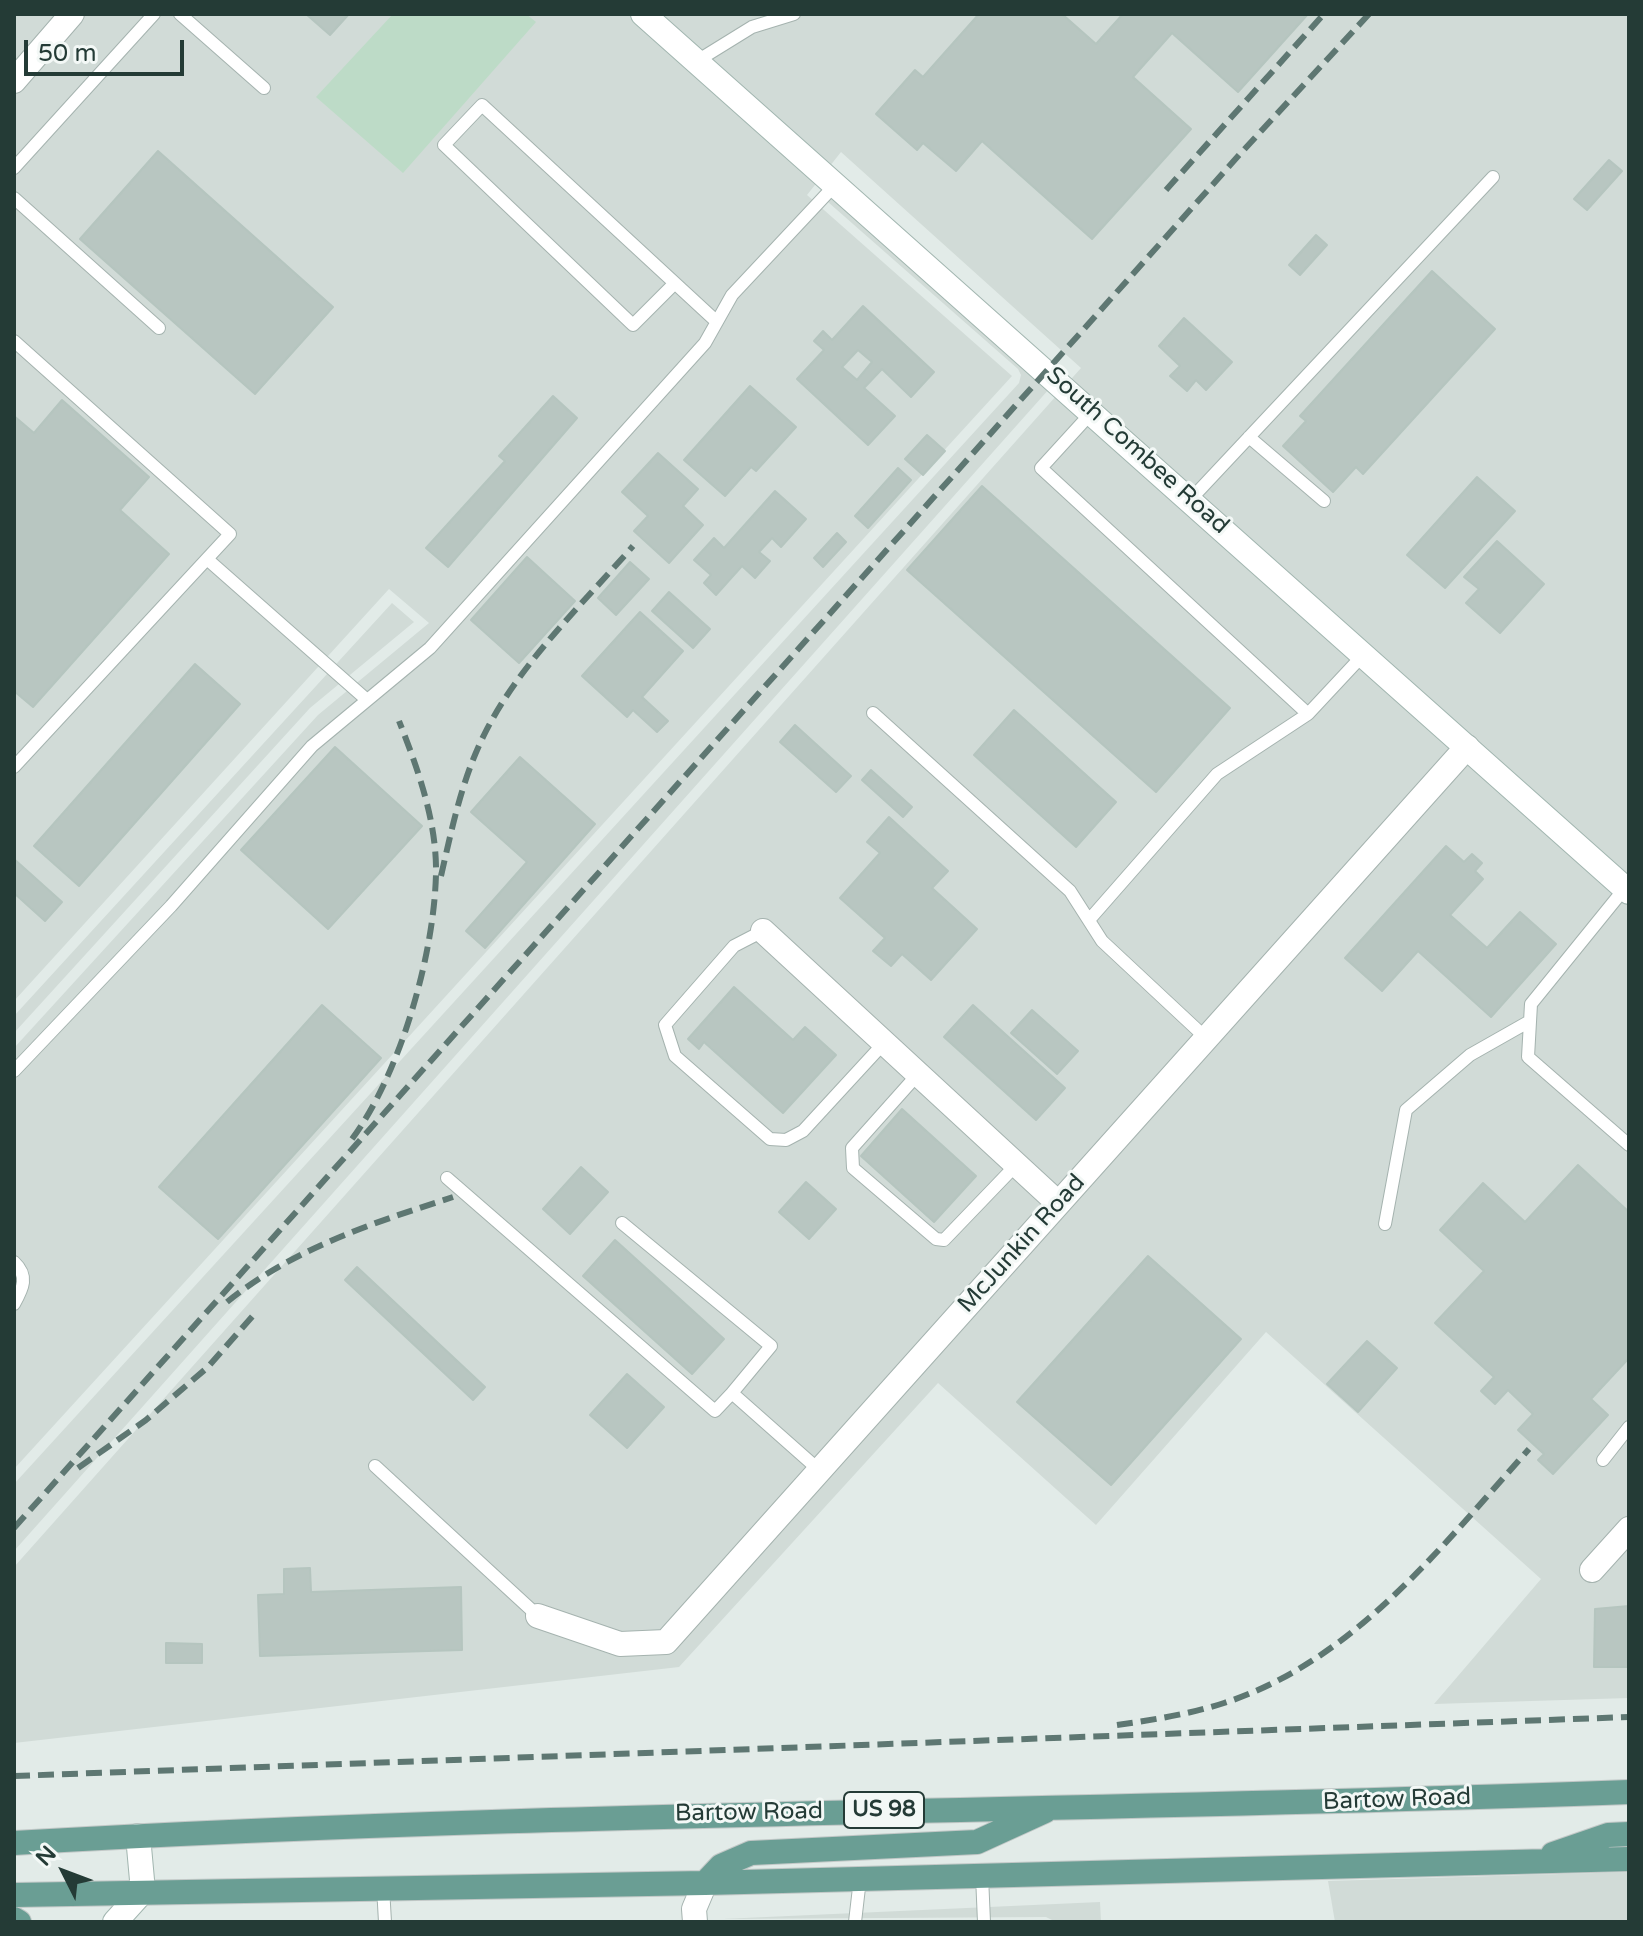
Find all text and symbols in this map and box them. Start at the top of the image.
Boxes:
scale bar [28,24,188,74]
text: 50 m [38,39,96,68]
street label: South Combee Road [1040,361,1234,541]
street label: McJunkin Road [952,1169,1092,1319]
street label: Bartow Road [1322,1783,1472,1817]
road number: US 98 [844,1792,924,1828]
street label: Bartow Road [675,1797,823,1829]
north arrow [24,1832,104,1912]
text: N [31,1841,62,1871]

